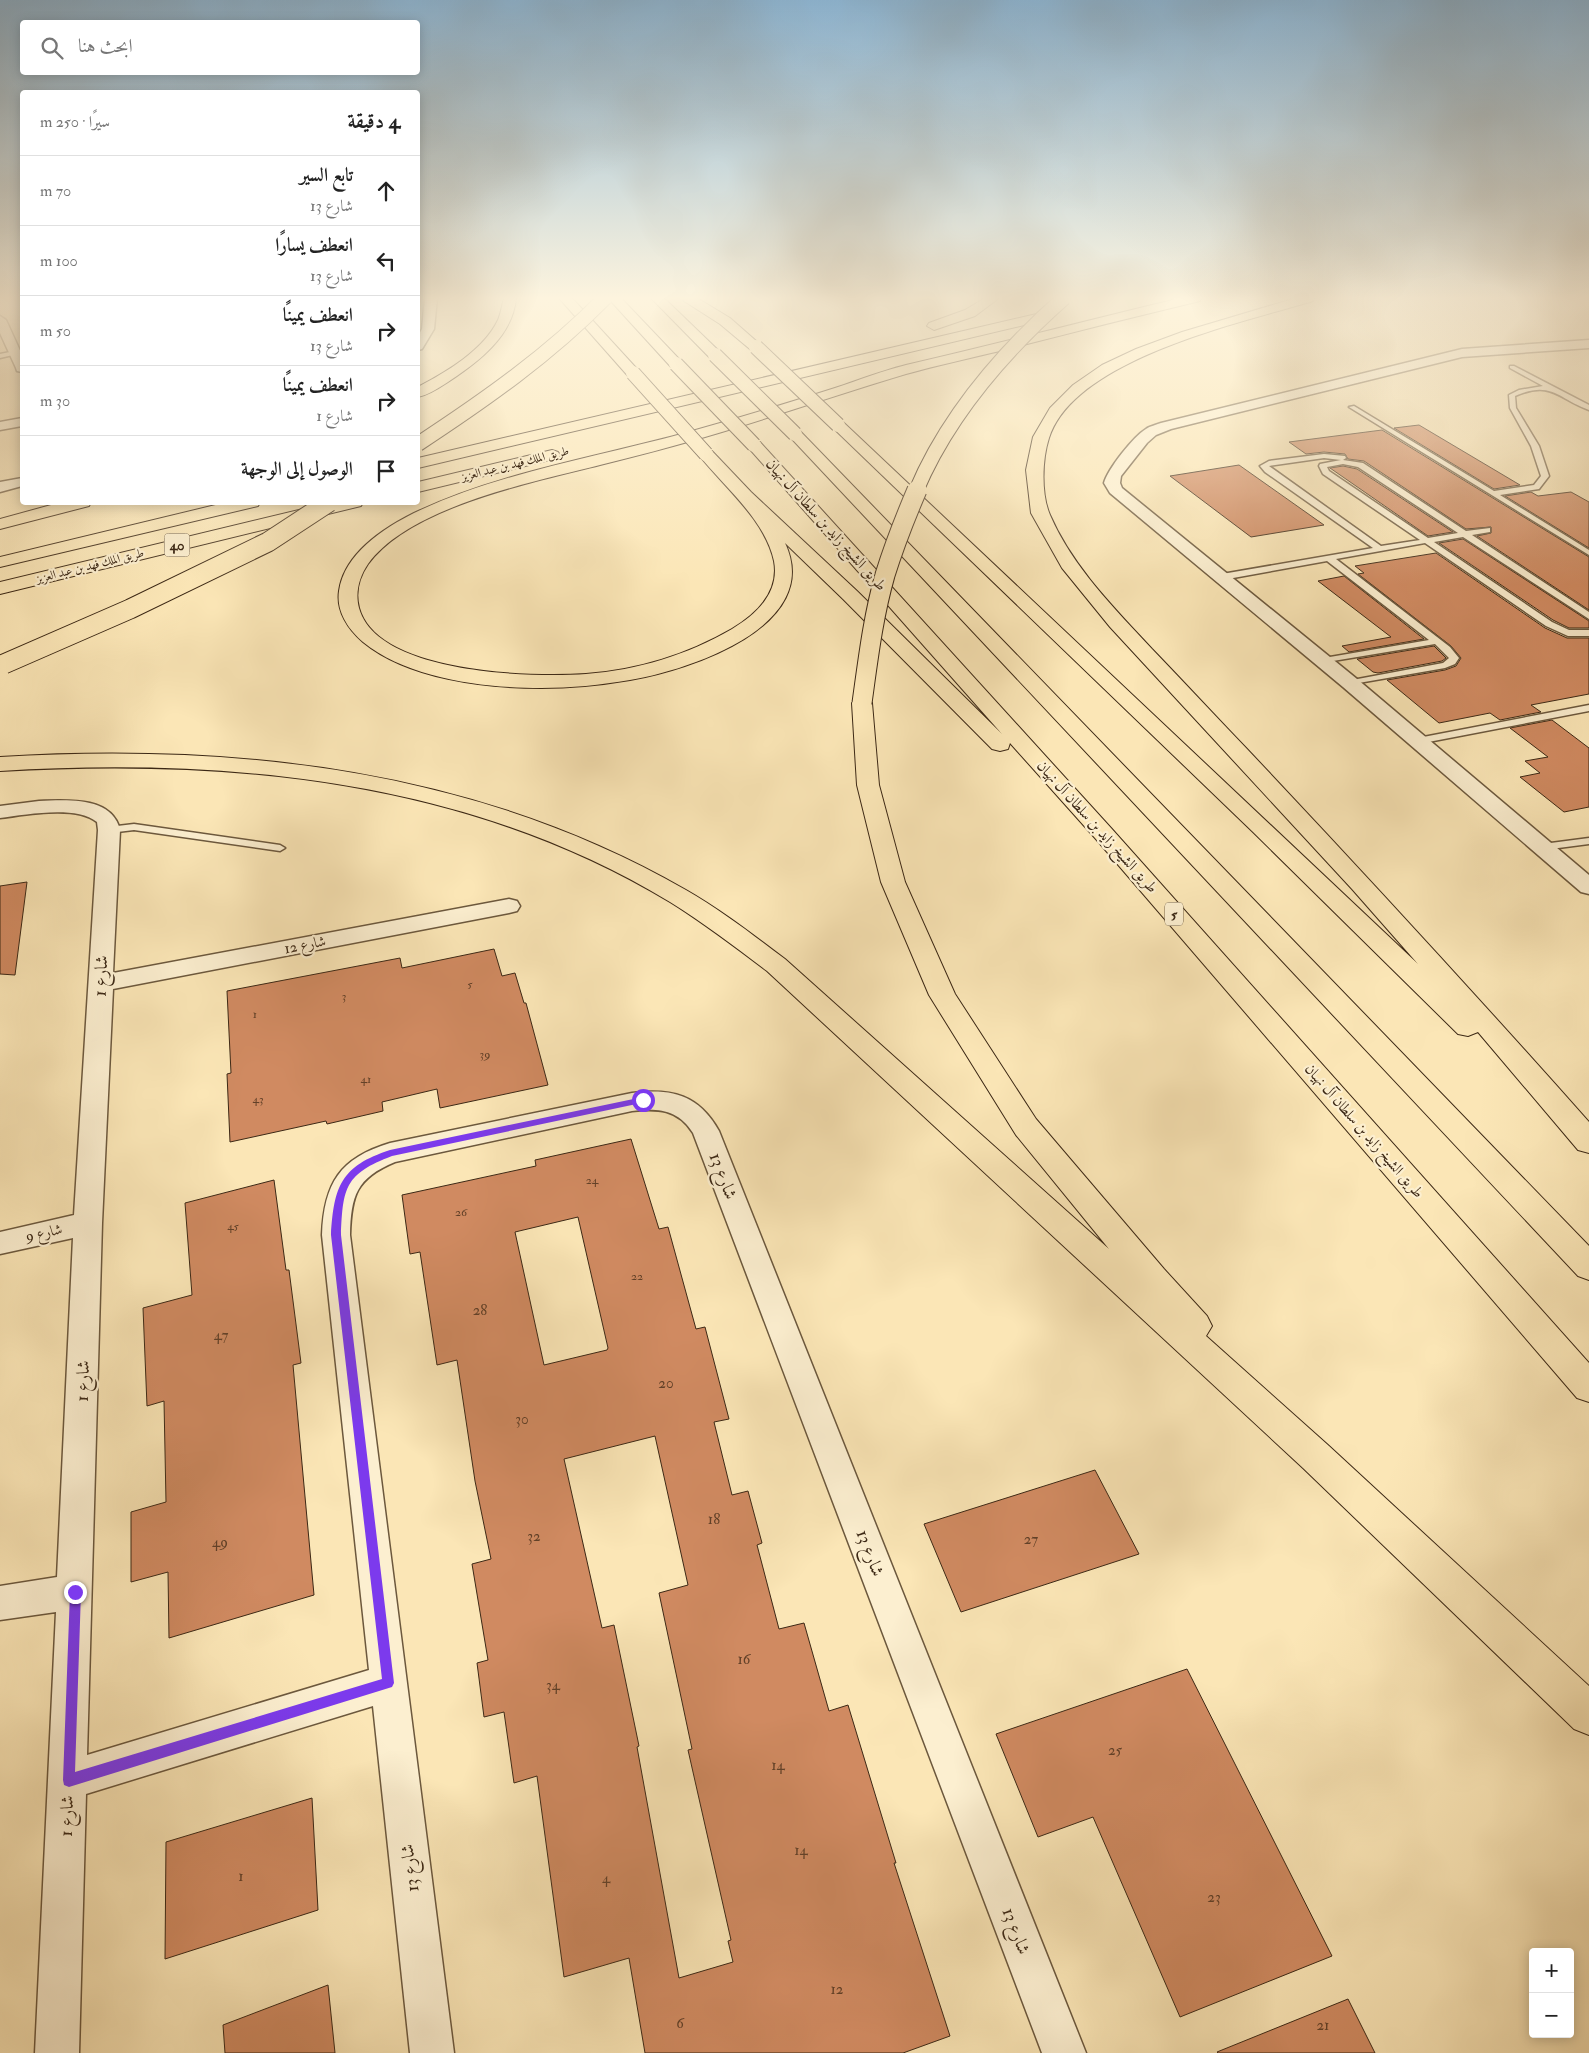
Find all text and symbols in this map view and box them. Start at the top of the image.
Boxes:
search box [20,20,420,75]
icon: search [38,34,66,62]
text: ابحث هنا [78,34,133,58]
text: 4 دقيقة [348,108,400,135]
text: سيرًا · 250 m [40,112,110,132]
text: تابع السير [299,163,353,187]
icon: ahead [372,177,400,205]
text: 70 m [40,181,71,201]
text: شارع 13 [310,196,353,216]
text: انعطف يسارًا [275,233,353,257]
icon: left [372,247,400,275]
text: 100 m [40,251,78,271]
text: شارع 13 [310,266,353,286]
text: انعطف يمينًا [283,303,353,327]
icon: right [372,317,400,345]
text: 50 m [40,321,71,341]
text: شارع 13 [310,336,353,356]
text: انعطف يمينًا [283,373,353,397]
icon: right [372,387,400,415]
text: 30 m [40,391,70,411]
text: شارع 1 [316,406,353,426]
street label: طريق الملك فهد بن عبد العزيز [458,443,571,485]
street label: طريق الشيخ زايد بن سلطان آل نهيان [758,455,891,598]
text: الوصول إلى الوجهة [241,457,353,481]
icon: arrive [372,457,400,485]
road number: 40 [164,534,190,556]
street label: طريق الملك فهد بن عبد العزيز [33,545,146,587]
street label: طريق الشيخ زايد بن سلطان آل نهيان [1029,757,1162,900]
road number: 5 [1165,902,1183,926]
street label: شارع 12 [282,932,328,961]
street label: شارع 1 [88,955,117,997]
house number: 5 [467,977,473,992]
house number: 3 [342,989,346,1004]
house number: 1 [253,1007,257,1022]
house number: 39 [480,1047,490,1062]
street label: طريق الشيخ زايد بن سلطان آل نهيان [1297,1060,1428,1205]
house number: 41 [361,1072,371,1087]
route start [632,1089,655,1112]
house number: 43 [252,1092,264,1107]
street label: شارع 13 [701,1149,742,1204]
house number: 24 [586,1173,599,1188]
house number: 26 [455,1205,468,1220]
house number: 45 [227,1219,240,1234]
street label: شارع 9 [23,1220,65,1250]
house number: 22 [631,1269,643,1284]
house number: 28 [473,1301,487,1320]
house number: 47 [214,1326,228,1345]
street label: شارع 1 [71,1360,98,1402]
house number: 20 [658,1374,674,1393]
house number: 30 [515,1410,529,1429]
house number: 18 [708,1510,720,1529]
street label: شارع 13 [848,1526,889,1581]
house number: 32 [527,1527,541,1546]
house number: 27 [1024,1530,1038,1549]
house number: 49 [212,1533,228,1552]
route end [64,1581,87,1604]
house number: 16 [738,1650,752,1669]
house number: 34 [546,1676,561,1695]
house number: 25 [1108,1741,1122,1760]
house number: 14 [771,1756,786,1775]
street label: شارع 1 [55,1795,82,1837]
house number: 14 [794,1841,809,1860]
street label: شارع 13 [396,1842,427,1893]
house number: 1 [238,1867,244,1886]
house number: 4 [602,1869,611,1888]
house number: 23 [1207,1888,1221,1907]
street label: شارع 13 [994,1904,1035,1959]
map controls [1529,1948,1574,2038]
button: + [1529,1948,1574,1993]
house number: 12 [831,1980,844,1999]
button: − [1529,1993,1574,2038]
house number: 6 [676,2014,685,2033]
house number: 21 [1317,2016,1329,2035]

